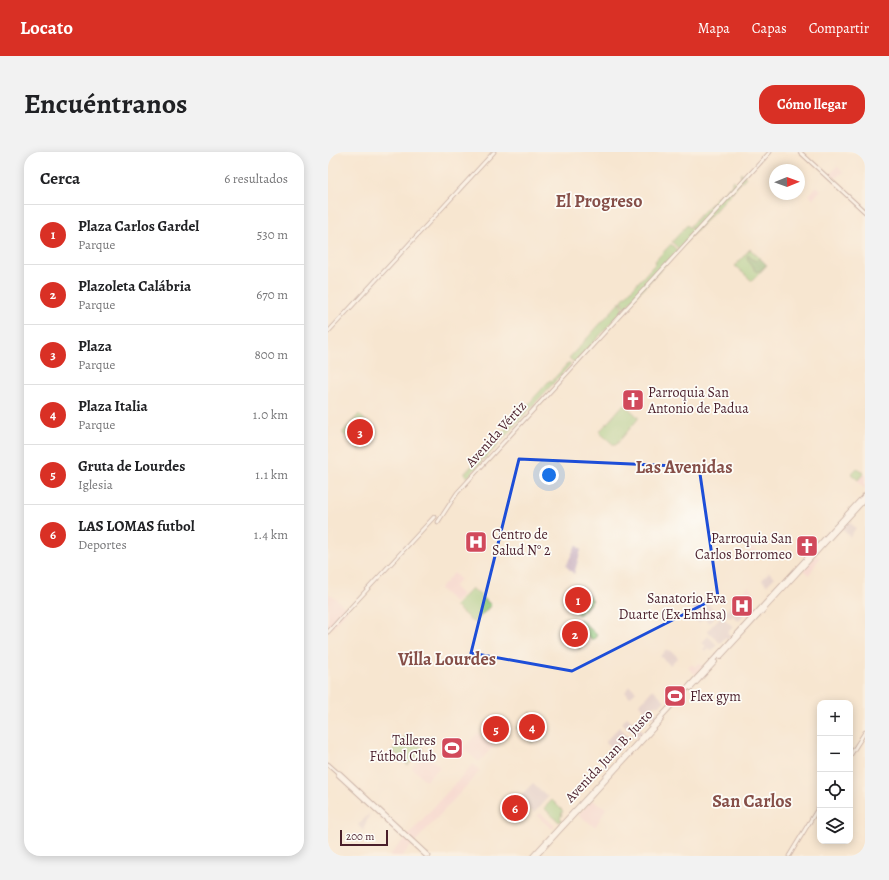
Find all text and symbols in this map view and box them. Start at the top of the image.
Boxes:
text: Locato [20,15,73,41]
text: Mapa [698,19,730,38]
text: Capas [752,19,787,38]
text: Compartir [809,19,869,38]
text: Encuéntranos [24,85,188,123]
button: Cómo llegar [759,85,865,124]
north arrow [769,164,805,200]
text: Cerca [40,167,80,190]
text: 6 resultados [224,170,288,187]
district label: El Progreso [556,189,642,213]
text: Plaza Carlos Gardel [78,216,199,236]
text: 1 [51,226,55,243]
text: 530 m [257,226,288,243]
text: Parque [78,236,115,253]
text: Plazoleta Calábria [78,276,191,296]
text: 2 [50,286,56,303]
text: 670 m [256,286,288,303]
text: Parque [78,296,115,313]
text: Plaza [78,336,112,356]
text: 3 [50,346,56,363]
text: 800 m [254,346,288,363]
text: Parque [78,356,115,373]
place label: Parroquia San Antonio de Padua [647,383,749,418]
church icon: Parroquia San Antonio de Padua [620,387,646,413]
text: Plaza Italia [78,396,148,416]
street label: Avenida Vértiz [461,397,531,472]
text: 4 [50,406,56,423]
text: 1.0 km [253,406,288,423]
text: Parque [78,416,115,433]
pin: 3 [347,417,373,447]
district label: Las Avenidas [635,455,733,479]
text: Gruta de Lourdes [78,456,185,476]
your location [539,465,559,485]
text: 5 [50,466,56,483]
text: 1.1 km [255,466,288,483]
text: Iglesia [78,476,113,493]
text: LAS LOMAS futbol [78,516,195,536]
place label: Centro de Salud N° 2 [492,525,551,560]
text: 6 [50,526,56,543]
text: 1.4 km [254,526,288,543]
hospital icon: Centro de Salud N° 2 [463,529,489,555]
place label: Parroquia San Carlos Borromeo [695,529,792,564]
church icon: Parroquia San Carlos Borromeo [794,533,820,559]
text: Deportes [78,536,127,553]
pin: 1 [565,585,591,615]
place label: Sanatorio Eva Duarte (Ex Emhsa) [619,589,726,624]
hospital icon: Sanatorio Eva Duarte (Ex Emhsa) [729,593,755,619]
pin: 2 [562,619,588,649]
district label: Villa Lourdes [397,647,496,671]
sports icon: Flex gym [662,683,688,709]
place label: Flex gym [690,687,741,706]
map controls [817,700,853,844]
button: + [817,700,853,736]
street label: Avenida Juan B. Justo [560,705,657,807]
pin: 4 [519,712,545,742]
pin: 5 [483,714,509,744]
place label: Talleres Fútbol Club [370,731,436,766]
sports icon: Talleres Fútbol Club [439,735,465,761]
button: − [817,736,853,772]
button: locate [817,772,853,808]
district label: San Carlos [712,789,792,813]
pin: 6 [502,793,528,823]
button: layers [817,808,853,844]
scale bar [340,828,388,847]
text: 200 m [346,829,374,844]

